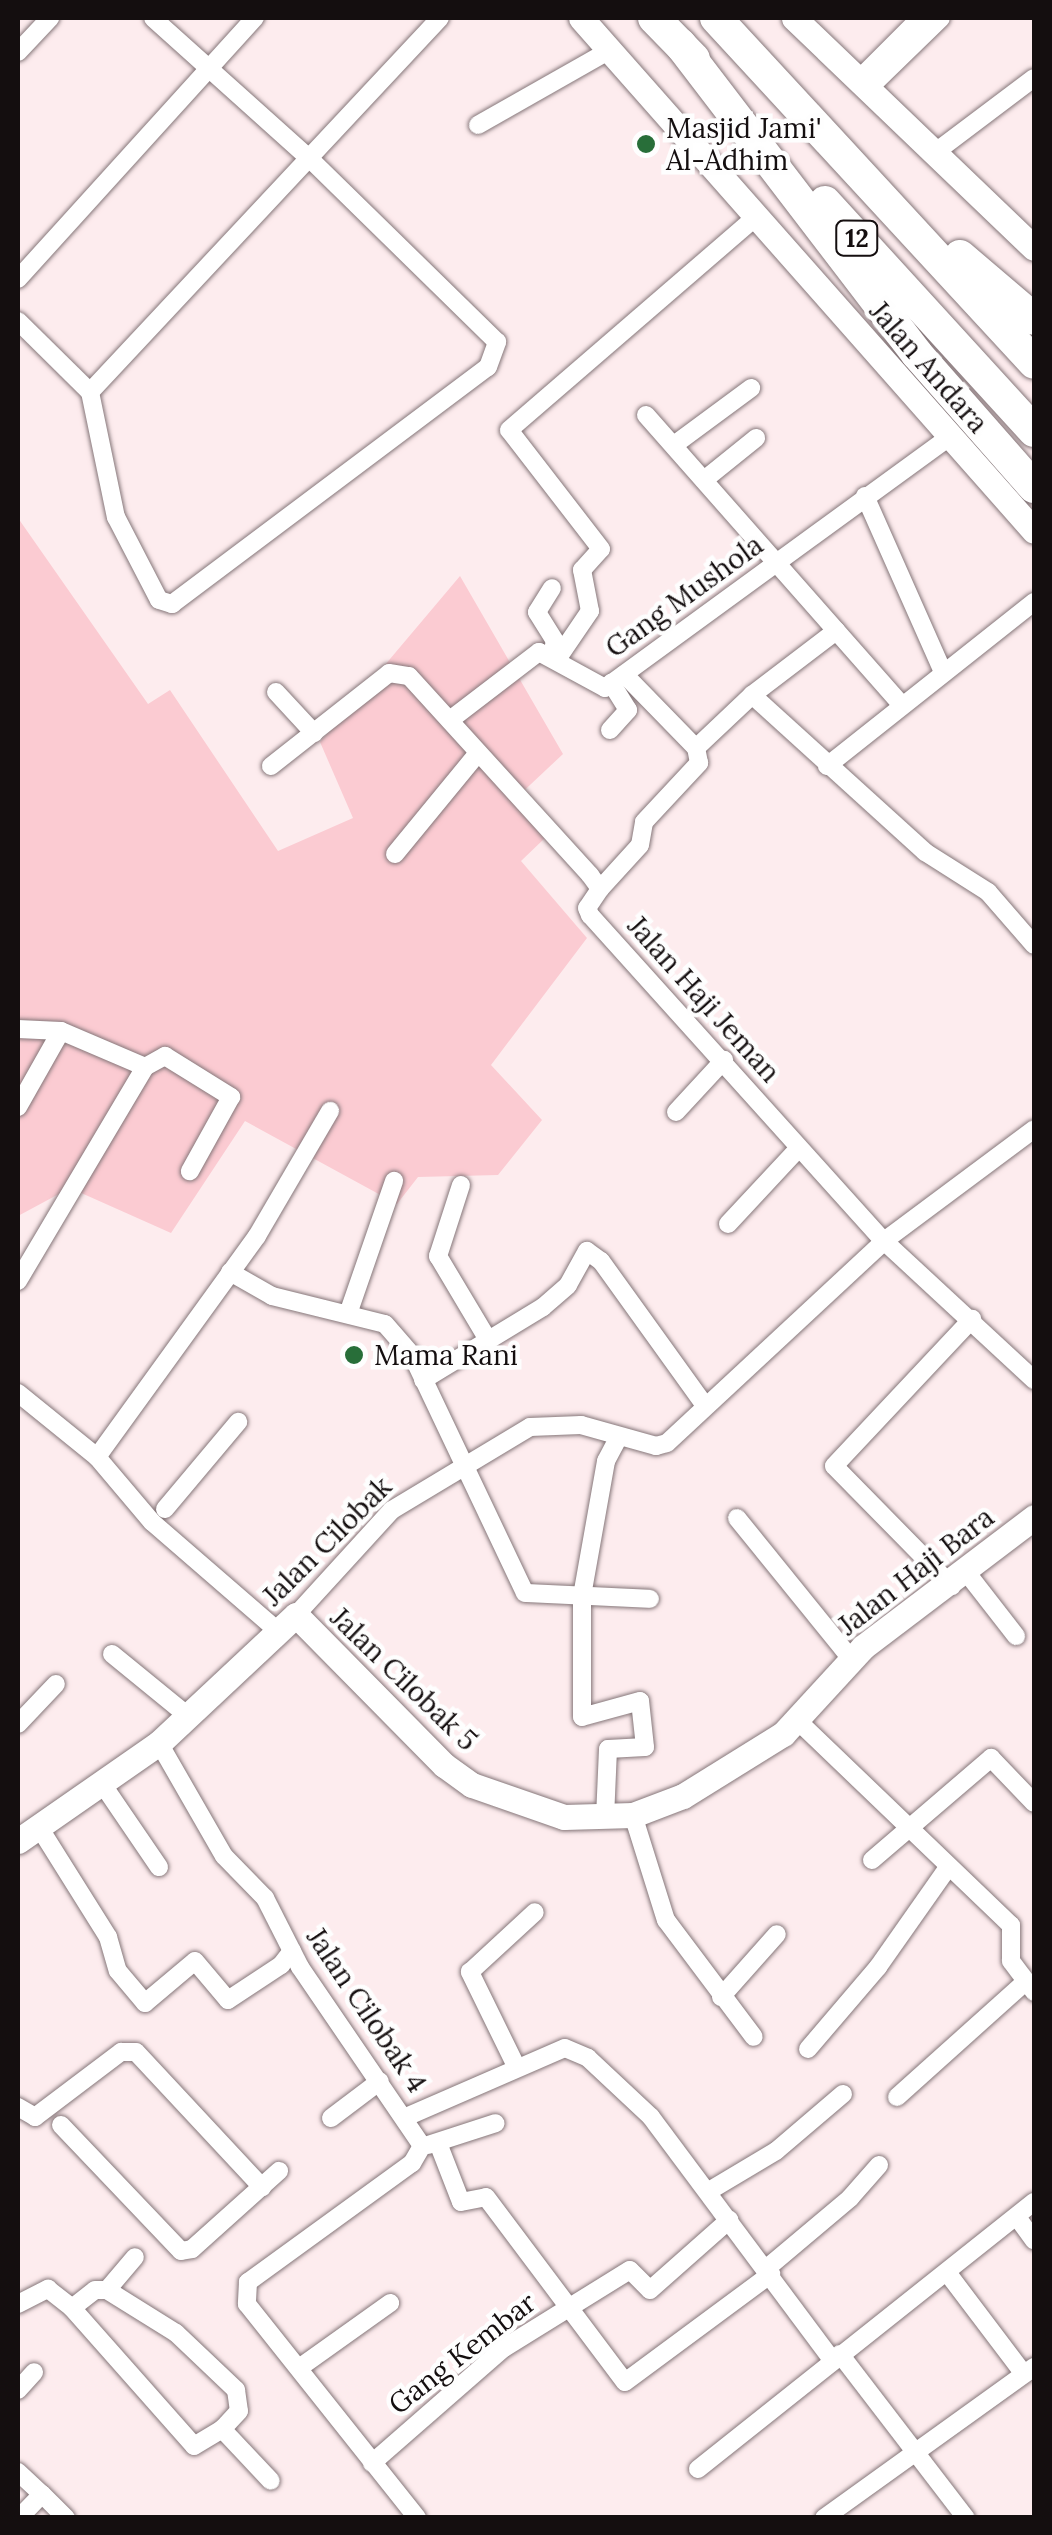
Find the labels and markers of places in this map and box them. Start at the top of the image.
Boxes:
place label: Masjid Jami' Al-Adhim [666,111,822,177]
marker: Masjid Jami' Al-Adhim [635,133,657,155]
place label: Mama Rani [374,1338,518,1372]
marker: Mama Rani [343,1344,365,1366]

